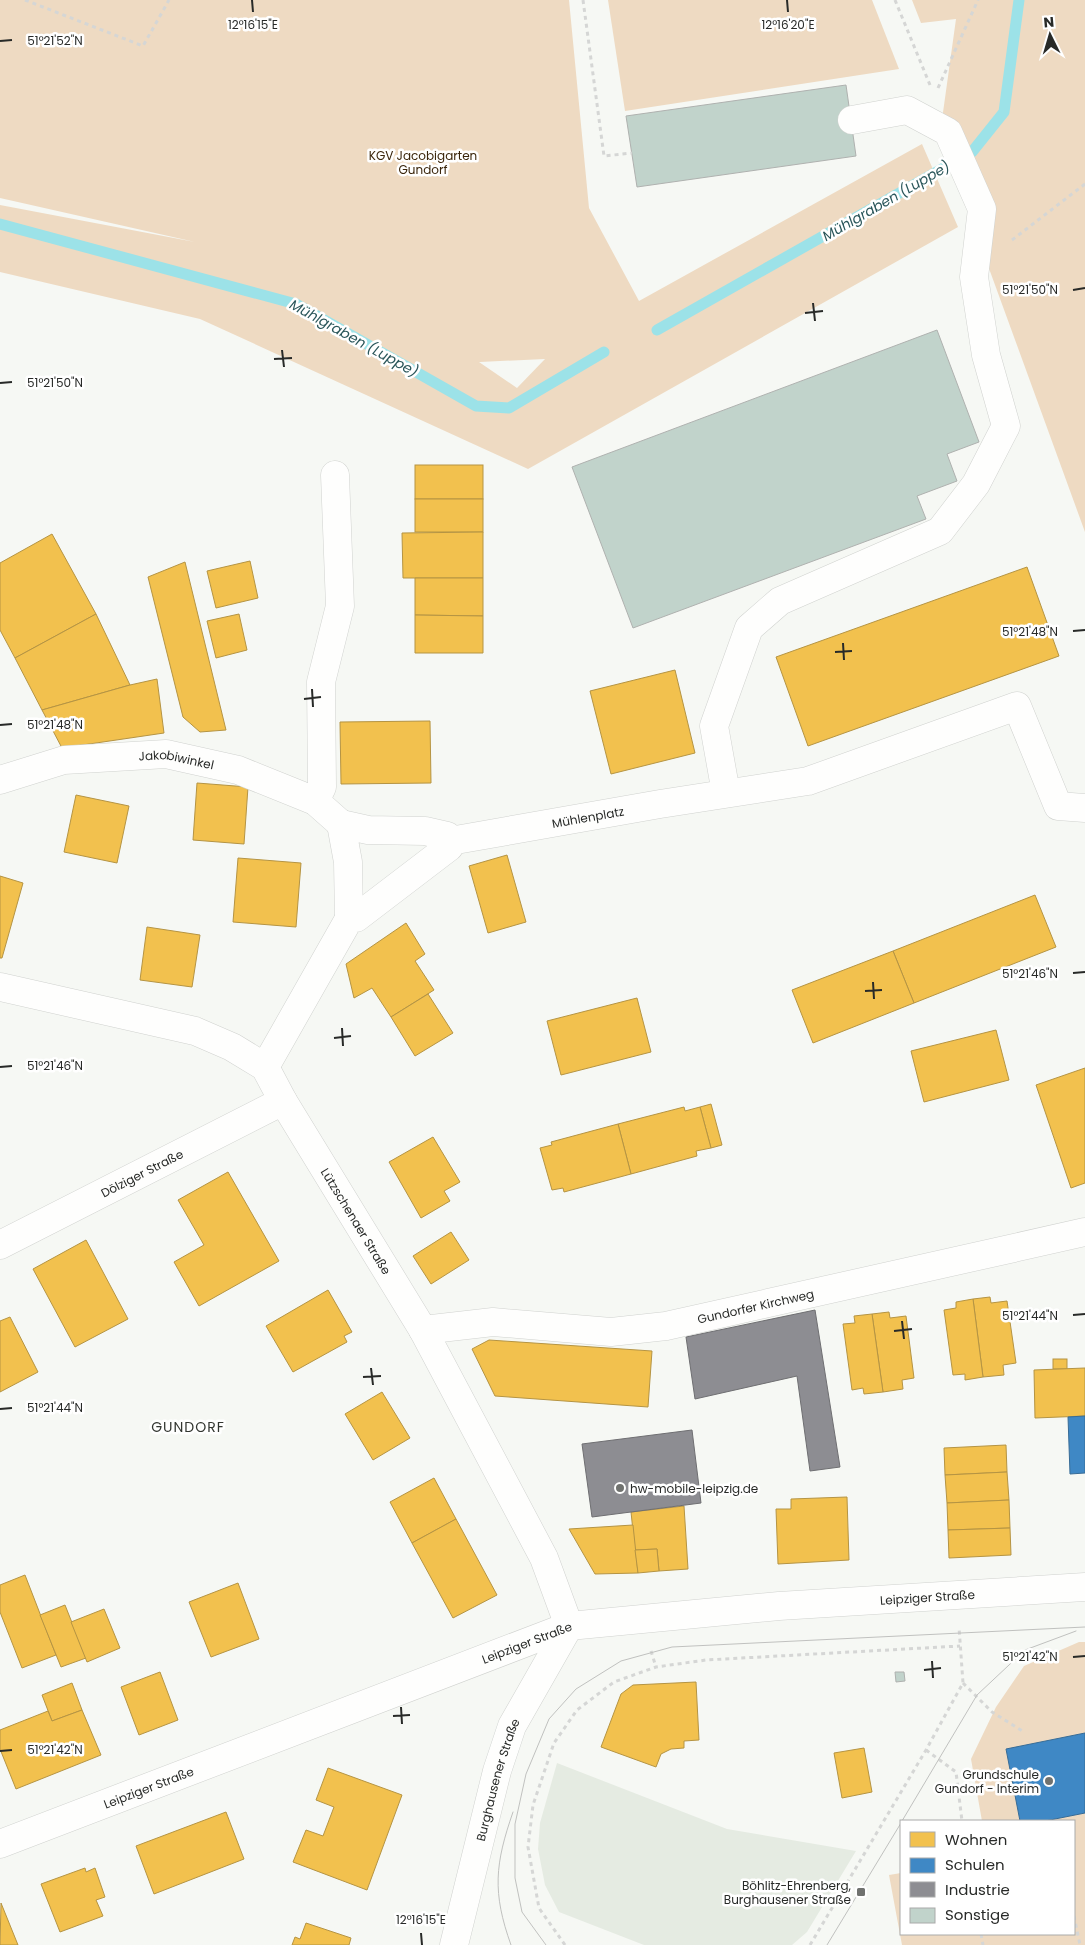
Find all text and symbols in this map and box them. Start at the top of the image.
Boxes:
north arrow [1025,10,1075,60]
text: N [1043,12,1055,32]
text: 12°16'15"E [228,16,278,33]
text: 12°16'20"E [761,16,815,33]
text: 51°21'52"N [27,32,83,49]
park label: KGV Jacobigarten Gundorf [369,147,477,178]
water label: Mühlgraben (Luppe) [819,156,953,246]
text: 51°21'50"N [1002,281,1058,298]
water label: Mühlgraben (Luppe) [286,294,422,382]
text: 51°21'50"N [27,374,83,391]
text: 51°21'48"N [1002,623,1058,640]
text: 51°21'48"N [27,716,83,733]
street label: Jakobiwinkel [138,745,216,773]
street label: Mühlenplatz [551,802,625,831]
text: 51°21'46"N [1002,965,1058,982]
text: 51°21'46"N [27,1057,83,1074]
street label: Dölziger Straße [98,1145,186,1201]
street label: Lützschenaer Straße [317,1165,395,1278]
street label: Gundorfer Kirchweg [696,1285,816,1327]
text: 51°21'44"N [1002,1307,1058,1324]
text: 51°21'44"N [27,1399,83,1416]
district label: GUNDORF [151,1417,225,1437]
place label: hw-mobile-leipzig.de [630,1480,758,1497]
marker: hw-mobile-leipzig.de [614,1482,626,1494]
street label: Leipziger Straße [879,1585,975,1608]
street label: Leipziger Straße [479,1617,574,1667]
text: 51°21'42"N [1002,1648,1058,1665]
street label: Burghausener Straße [471,1715,523,1843]
text: 51°21'42"N [27,1741,83,1758]
street label: Leipziger Straße [101,1762,196,1812]
place label: Grundschule Gundorf - Interim [935,1766,1039,1797]
marker: Grundschule Gundorf - Interim [1043,1775,1055,1787]
legend [900,1820,1075,1935]
text: Wohnen [945,1829,1007,1850]
text: Schulen [945,1854,1005,1875]
place label: Böhlitz-Ehrenberg, Burghausener Straße [724,1877,852,1908]
text: Industrie [945,1879,1010,1900]
marker: Böhlitz-Ehrenberg, Burghausener Straße [855,1886,867,1898]
text: Sonstige [945,1904,1009,1925]
text: 12°16'15"E [396,1911,446,1928]

